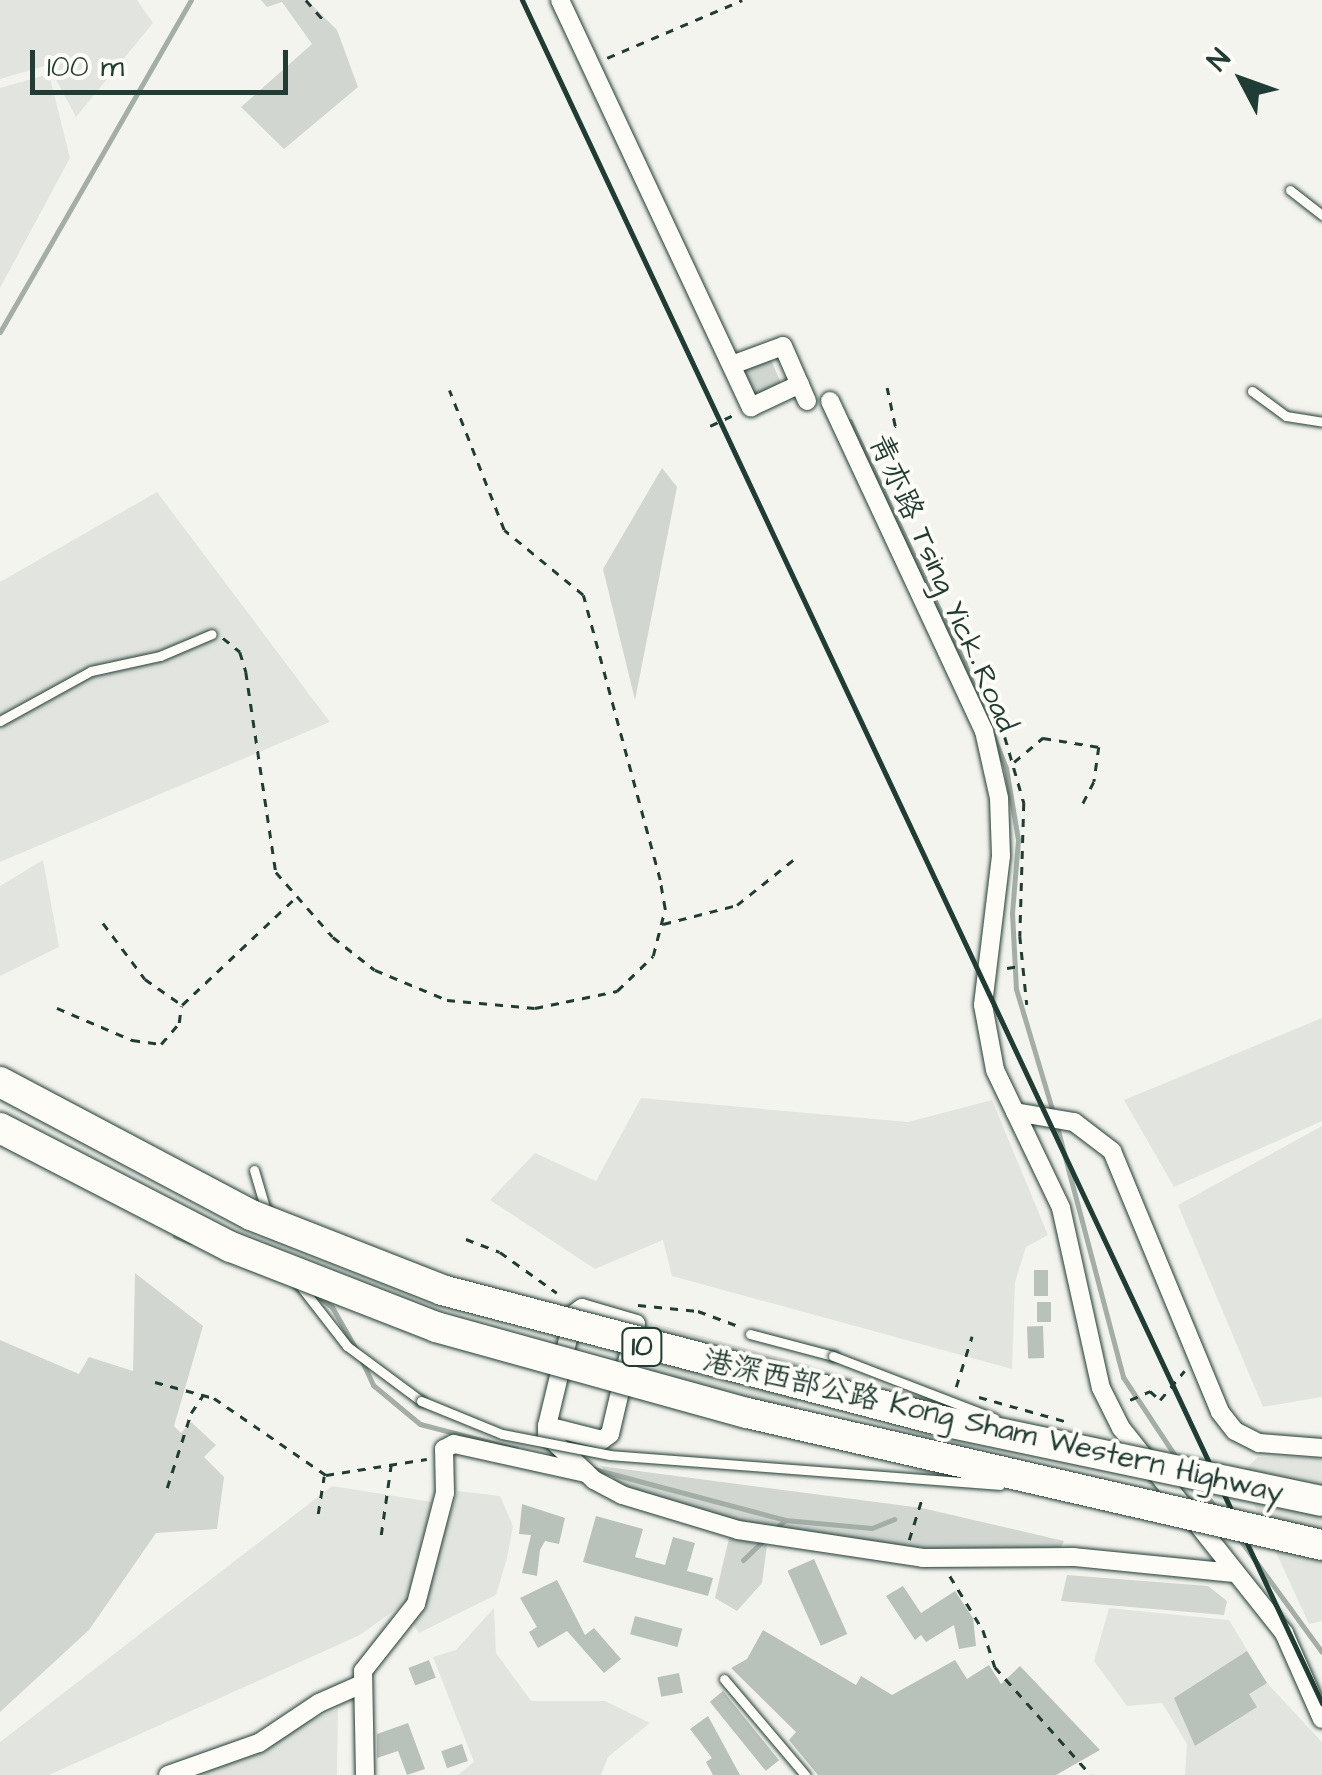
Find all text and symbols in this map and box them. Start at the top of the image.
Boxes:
scale bar [35,30,292,92]
north arrow [1192,30,1292,130]
text: N [1199,41,1239,79]
text: 100 m [47,46,124,88]
street label: 青亦路 Tsing Yick Road [861,429,1025,737]
road number: 10 [620,1324,664,1370]
street label: 港深西部公路 Kong Sham Western Highway [699,1343,1287,1511]

